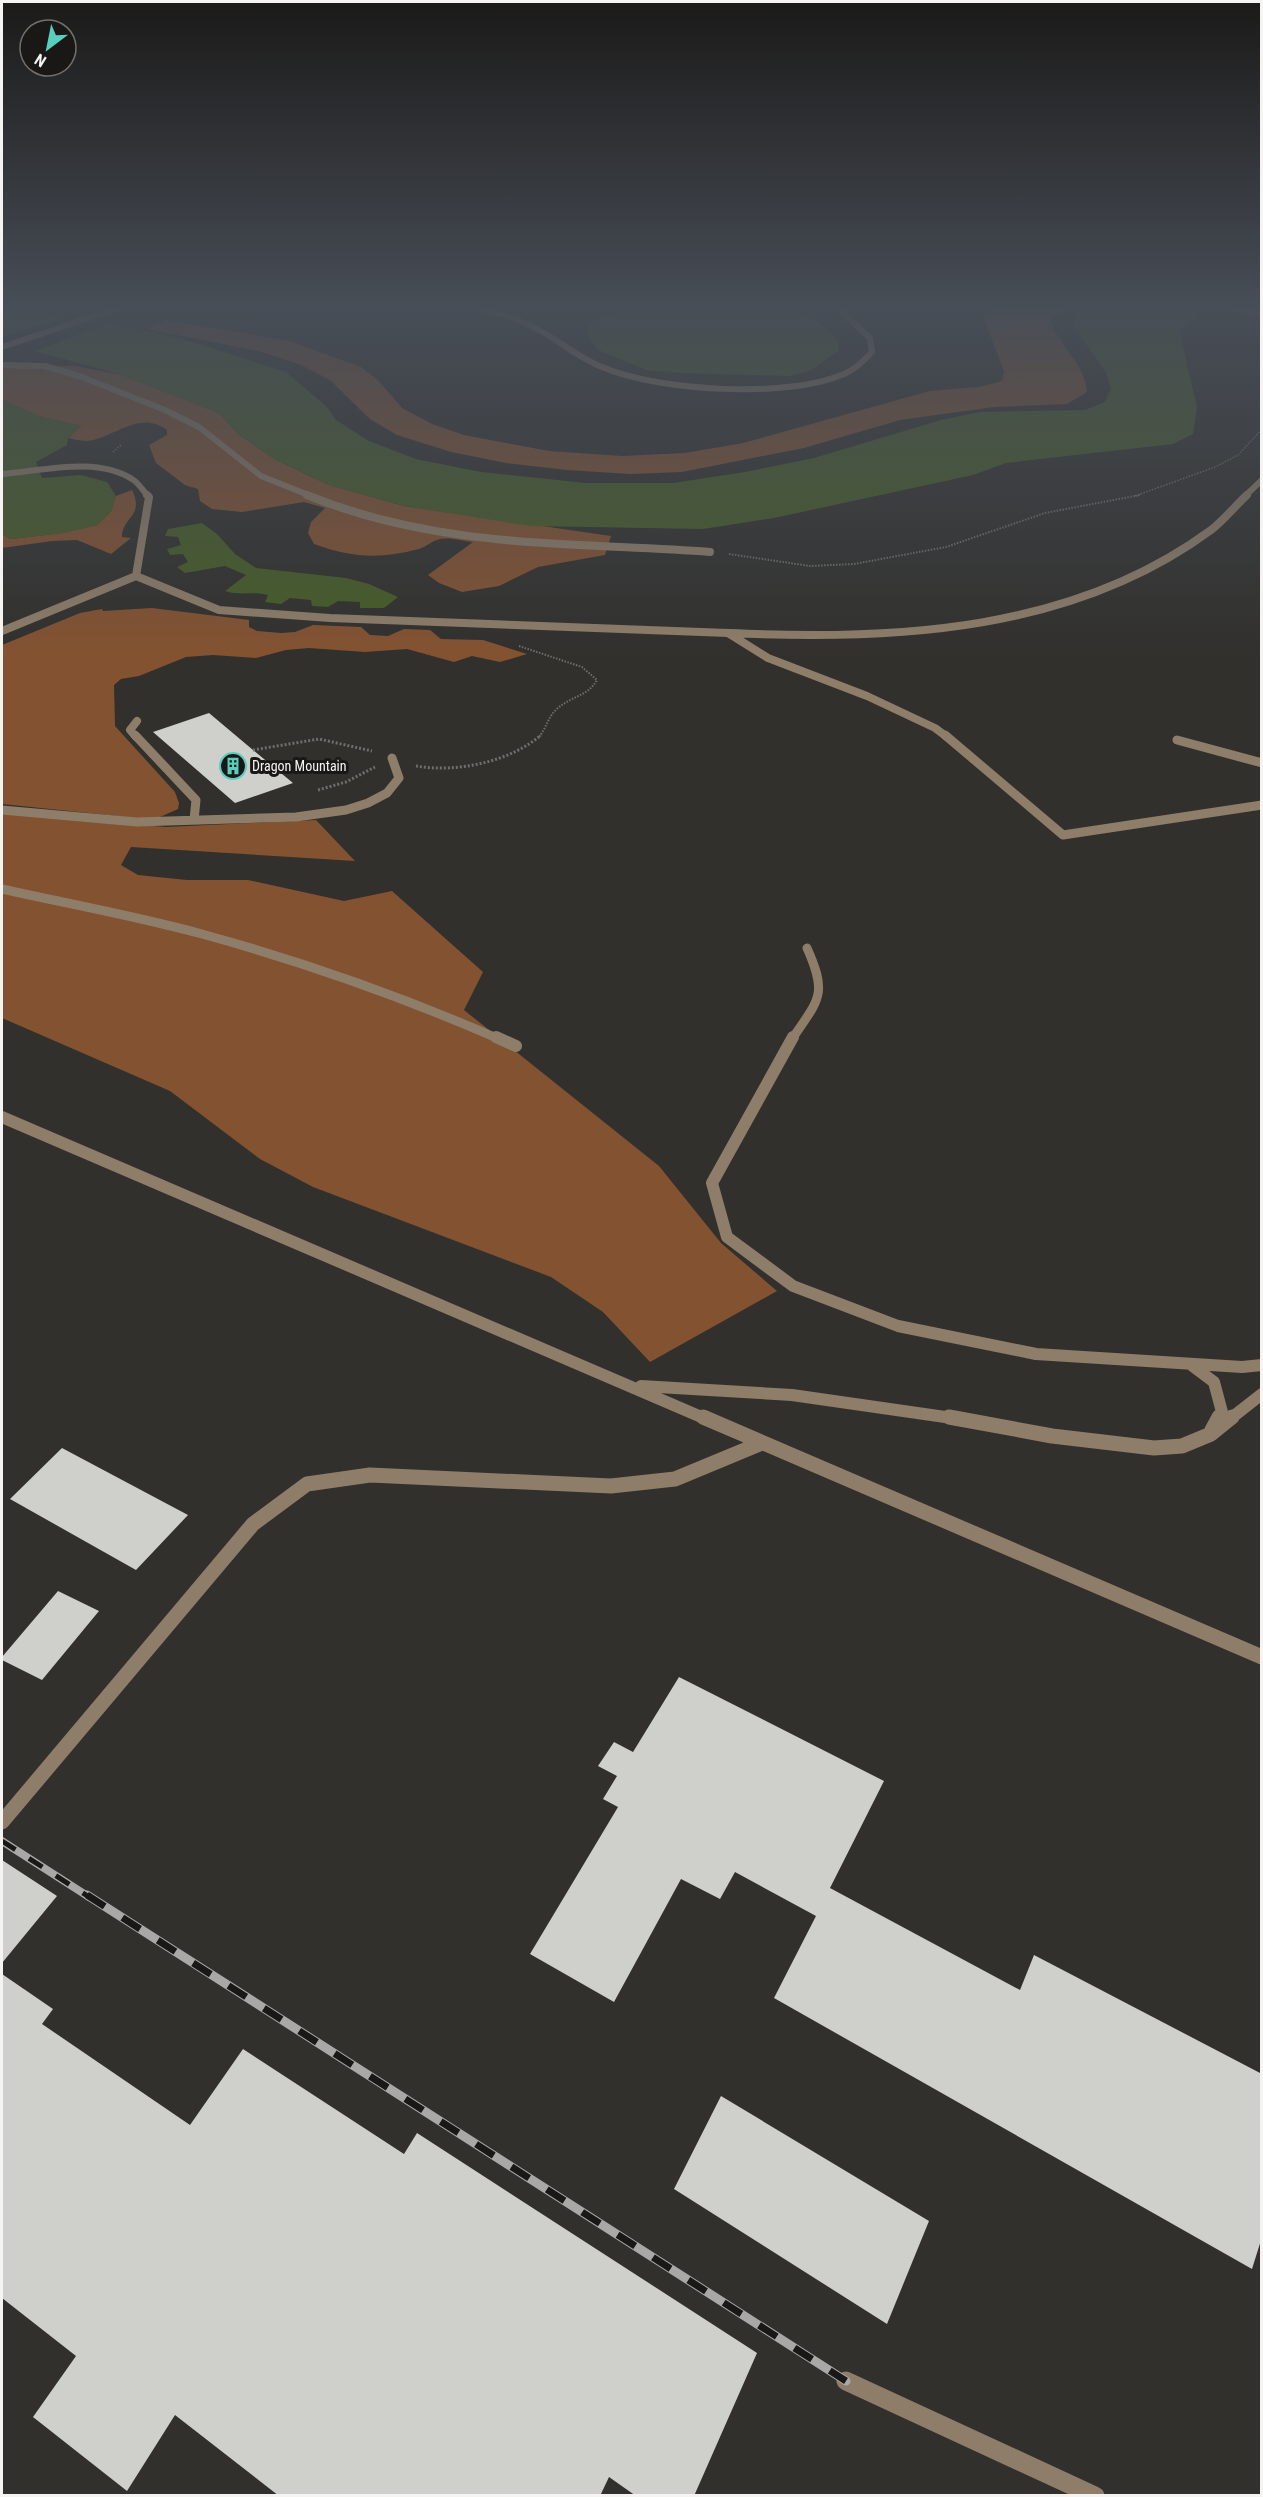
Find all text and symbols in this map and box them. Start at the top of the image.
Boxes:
north arrow [18,18,78,78]
text: N [31,50,50,71]
building icon: Dragon Mountain [218,751,248,781]
place label: Dragon Mountain [252,758,347,774]

